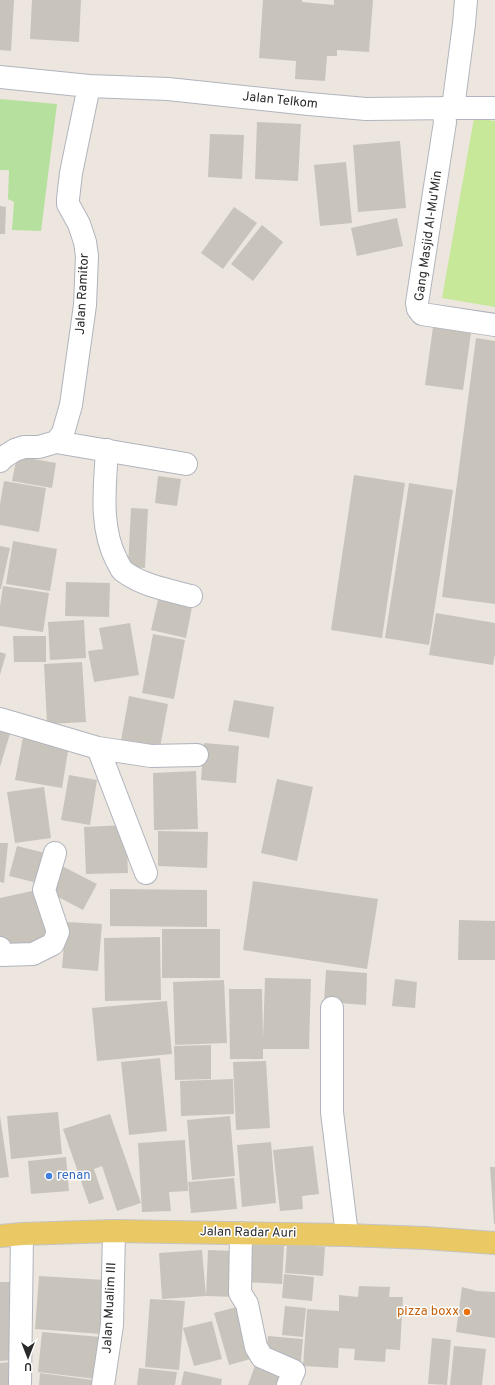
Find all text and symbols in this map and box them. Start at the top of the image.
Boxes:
street label: Jalan Telkom [242,89,318,113]
street label: Gang Masjid Al-Mu'Min [412,169,446,303]
street label: Jalan Ramitor [73,253,93,335]
place label: renan [57,1168,91,1184]
marker: renan [44,1171,54,1181]
street label: Jalan Radar Auri [200,1224,296,1242]
street label: Jalan Mualim III [100,1262,120,1354]
place label: pizza boxx [397,1304,459,1320]
marker: pizza boxx [462,1307,472,1317]
north arrow [8,1337,48,1377]
text: U [24,1359,32,1373]

